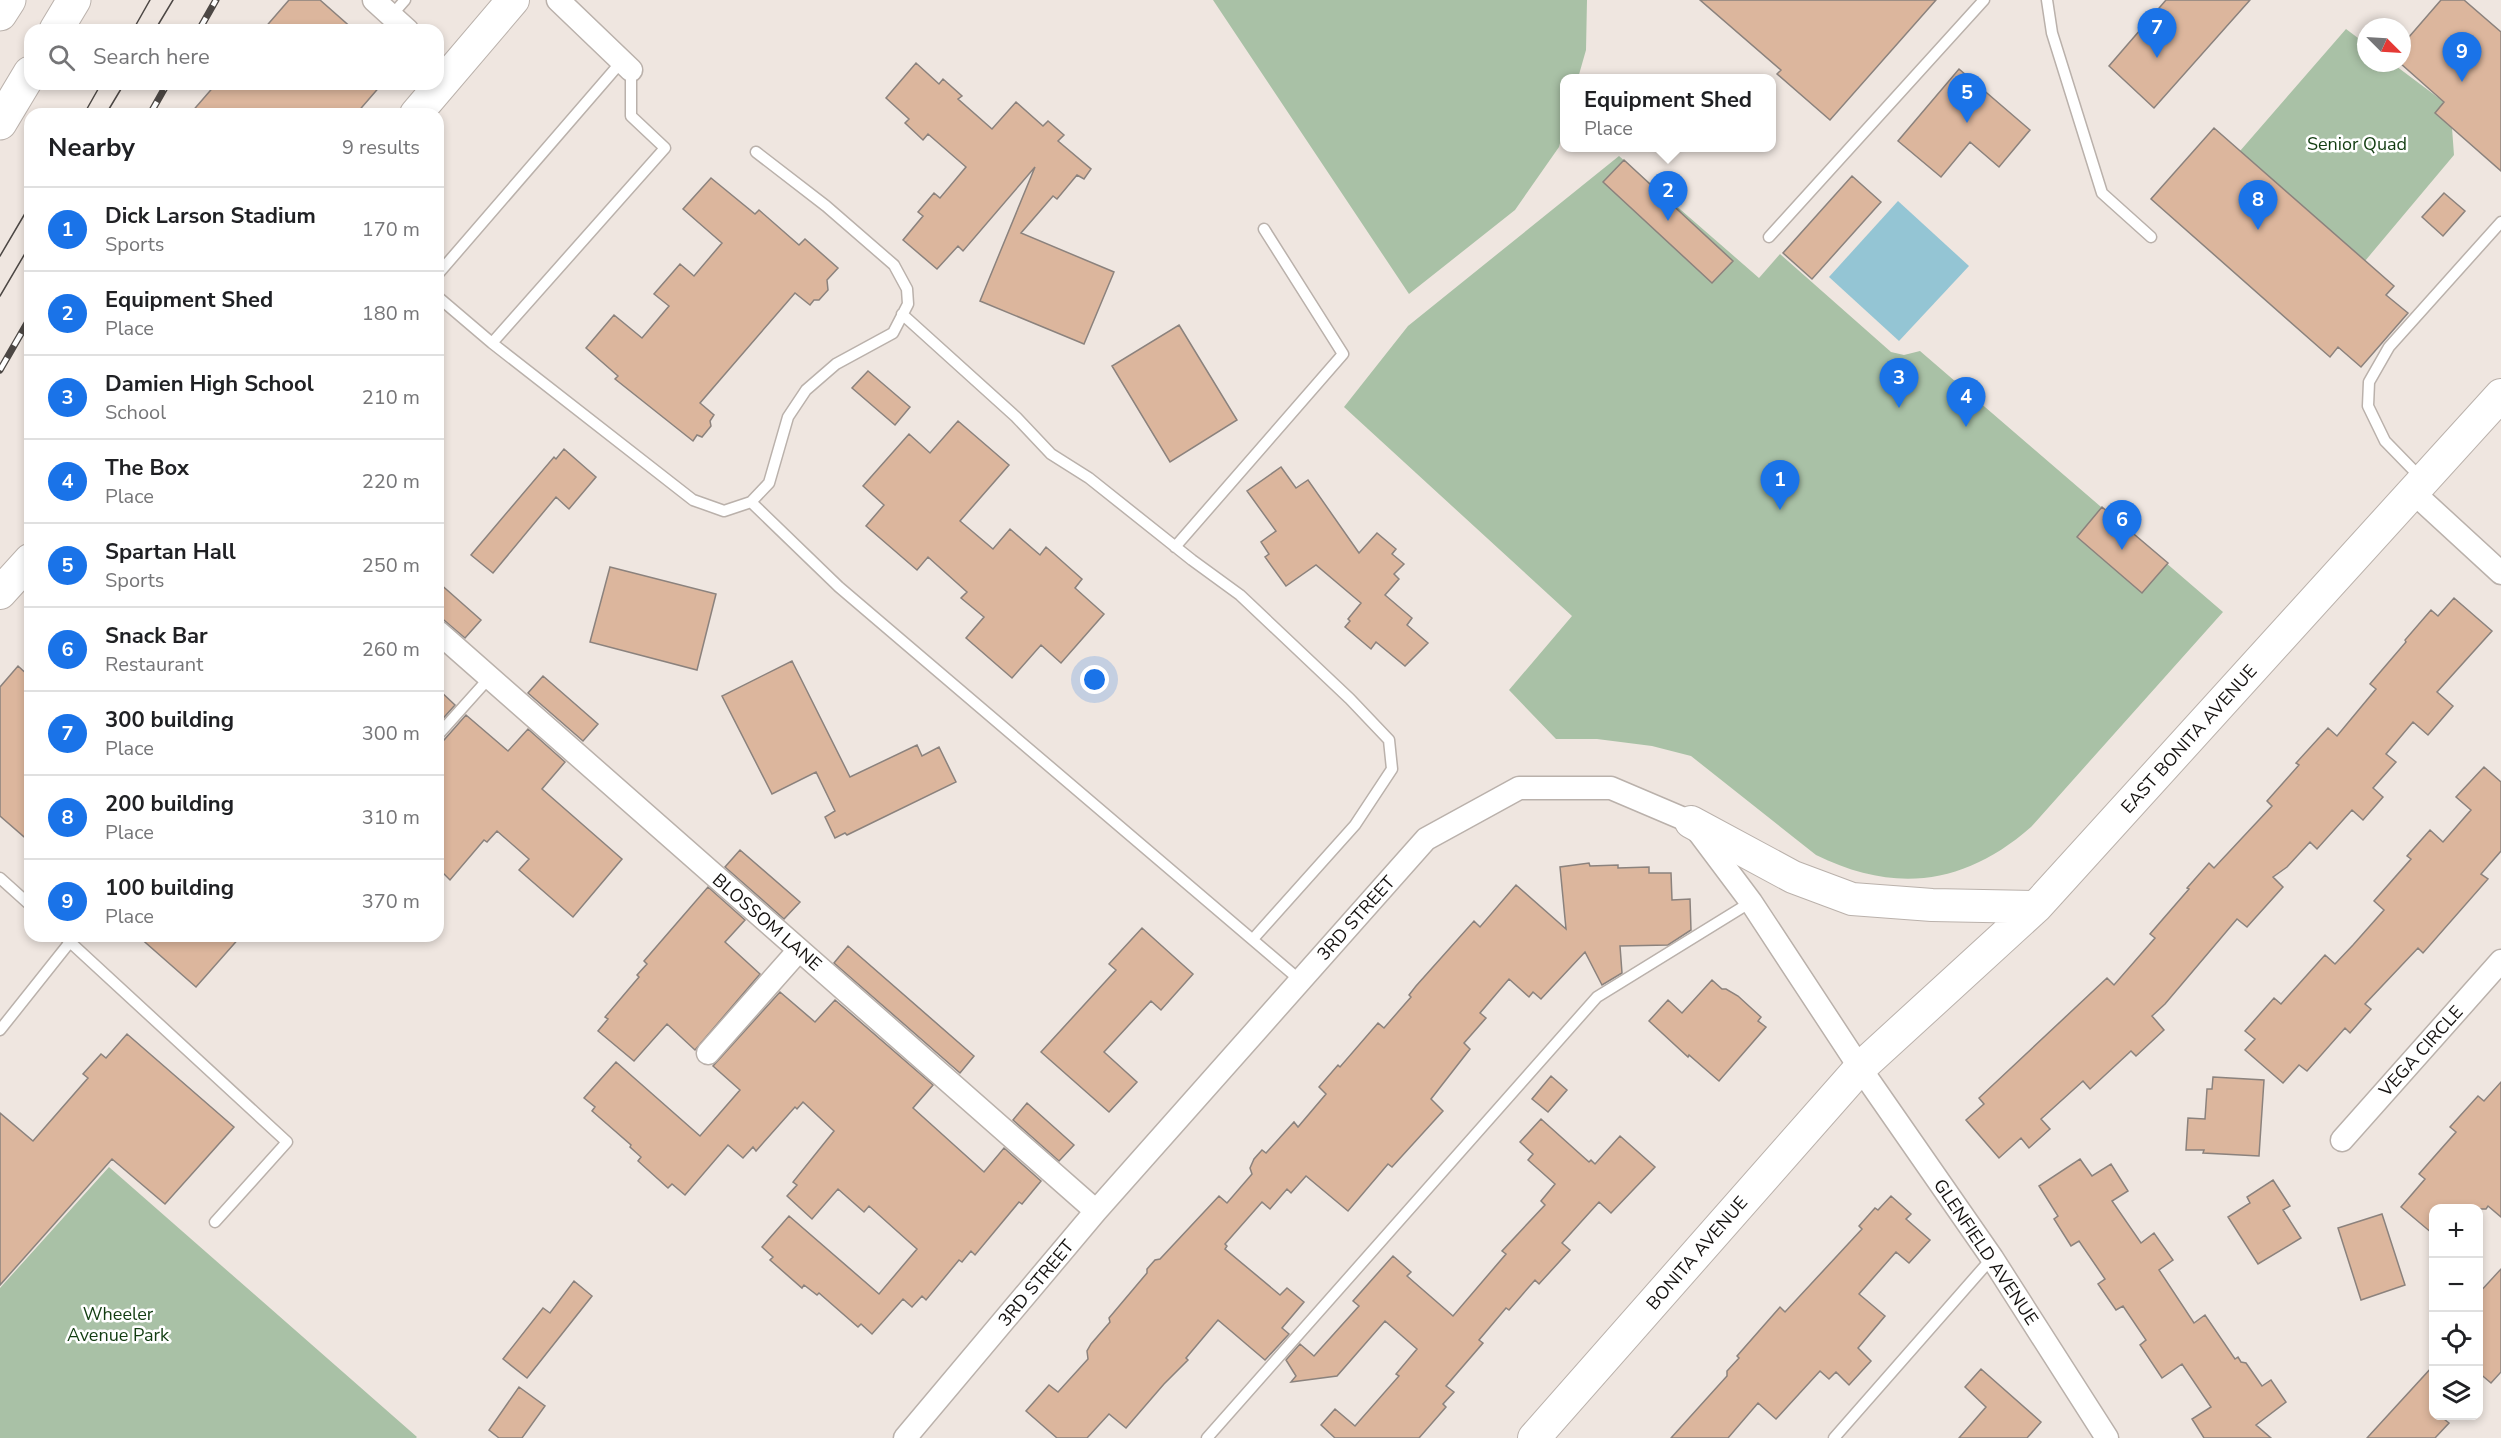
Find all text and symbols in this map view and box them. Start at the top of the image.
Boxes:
pin: 7 [2138,8,2176,58]
north arrow [2357,18,2411,72]
search box [24,24,444,90]
pin: 9 [2442,32,2482,82]
icon: search [45,41,78,74]
text: Search here [93,42,210,72]
popup [1560,74,1776,152]
pin: 5 [1948,74,1986,123]
text: Equipment Shed [1584,85,1752,115]
text: Place [1584,115,1633,142]
text: Nearby [48,130,135,165]
park label: Senior Quad [2307,132,2407,156]
text: 9 results [342,134,420,161]
pin: 2 [1648,172,1688,221]
pin: 8 [2238,180,2278,230]
text: Dick Larson Stadium [105,201,316,231]
text: 1 [62,216,74,243]
text: 170 m [362,216,420,243]
text: Sports [105,231,164,258]
text: Equipment Shed [105,285,273,315]
text: 2 [62,300,74,327]
text: 180 m [362,300,420,327]
text: Place [105,315,154,342]
pin: 3 [1880,358,1918,408]
text: Damien High School [105,369,314,399]
pin: 4 [1946,378,1986,427]
text: 3 [62,384,74,411]
text: 210 m [362,384,420,411]
text: School [105,399,166,426]
text: The Box [105,453,189,483]
pin: 1 [1760,460,1800,510]
text: 4 [62,468,74,495]
text: 220 m [362,468,420,495]
text: Place [105,483,154,510]
pin: 6 [2102,500,2142,550]
text: Spartan Hall [105,537,236,567]
text: 5 [62,552,74,579]
text: 250 m [362,552,420,579]
text: Sports [105,567,164,594]
text: Snack Bar [105,621,208,651]
text: 6 [62,636,74,663]
text: 260 m [362,636,420,663]
text: Restaurant [105,651,203,678]
street label: EAST BONITA AVENUE [2116,659,2262,819]
your location [1080,665,1109,694]
text: 300 building [105,705,234,735]
text: 7 [62,720,74,747]
text: 300 m [362,720,420,747]
text: Place [105,735,154,762]
text: 200 building [105,789,234,819]
text: 8 [62,804,74,831]
text: 310 m [362,804,420,831]
text: Place [105,819,154,846]
street label: BLOSSOM LANE [707,868,827,976]
street label: 3RD STREET [1312,870,1401,965]
text: 100 building [105,873,234,903]
text: 9 [62,888,74,915]
text: 370 m [362,888,420,915]
text: Place [105,903,154,930]
street label: VEGA CIRCLE [2373,1000,2468,1102]
street label: GLENFIELD AVENUE [1928,1174,2044,1330]
street label: BONITA AVENUE [1641,1191,1753,1315]
map controls [2429,1204,2483,1420]
button: + [2429,1204,2483,1258]
street label: 3RD STREET [993,1235,1079,1331]
button: − [2429,1258,2483,1312]
park label: Wheeler Avenue Park [67,1302,170,1347]
button: locate [2429,1312,2483,1366]
button: layers [2429,1366,2483,1420]

